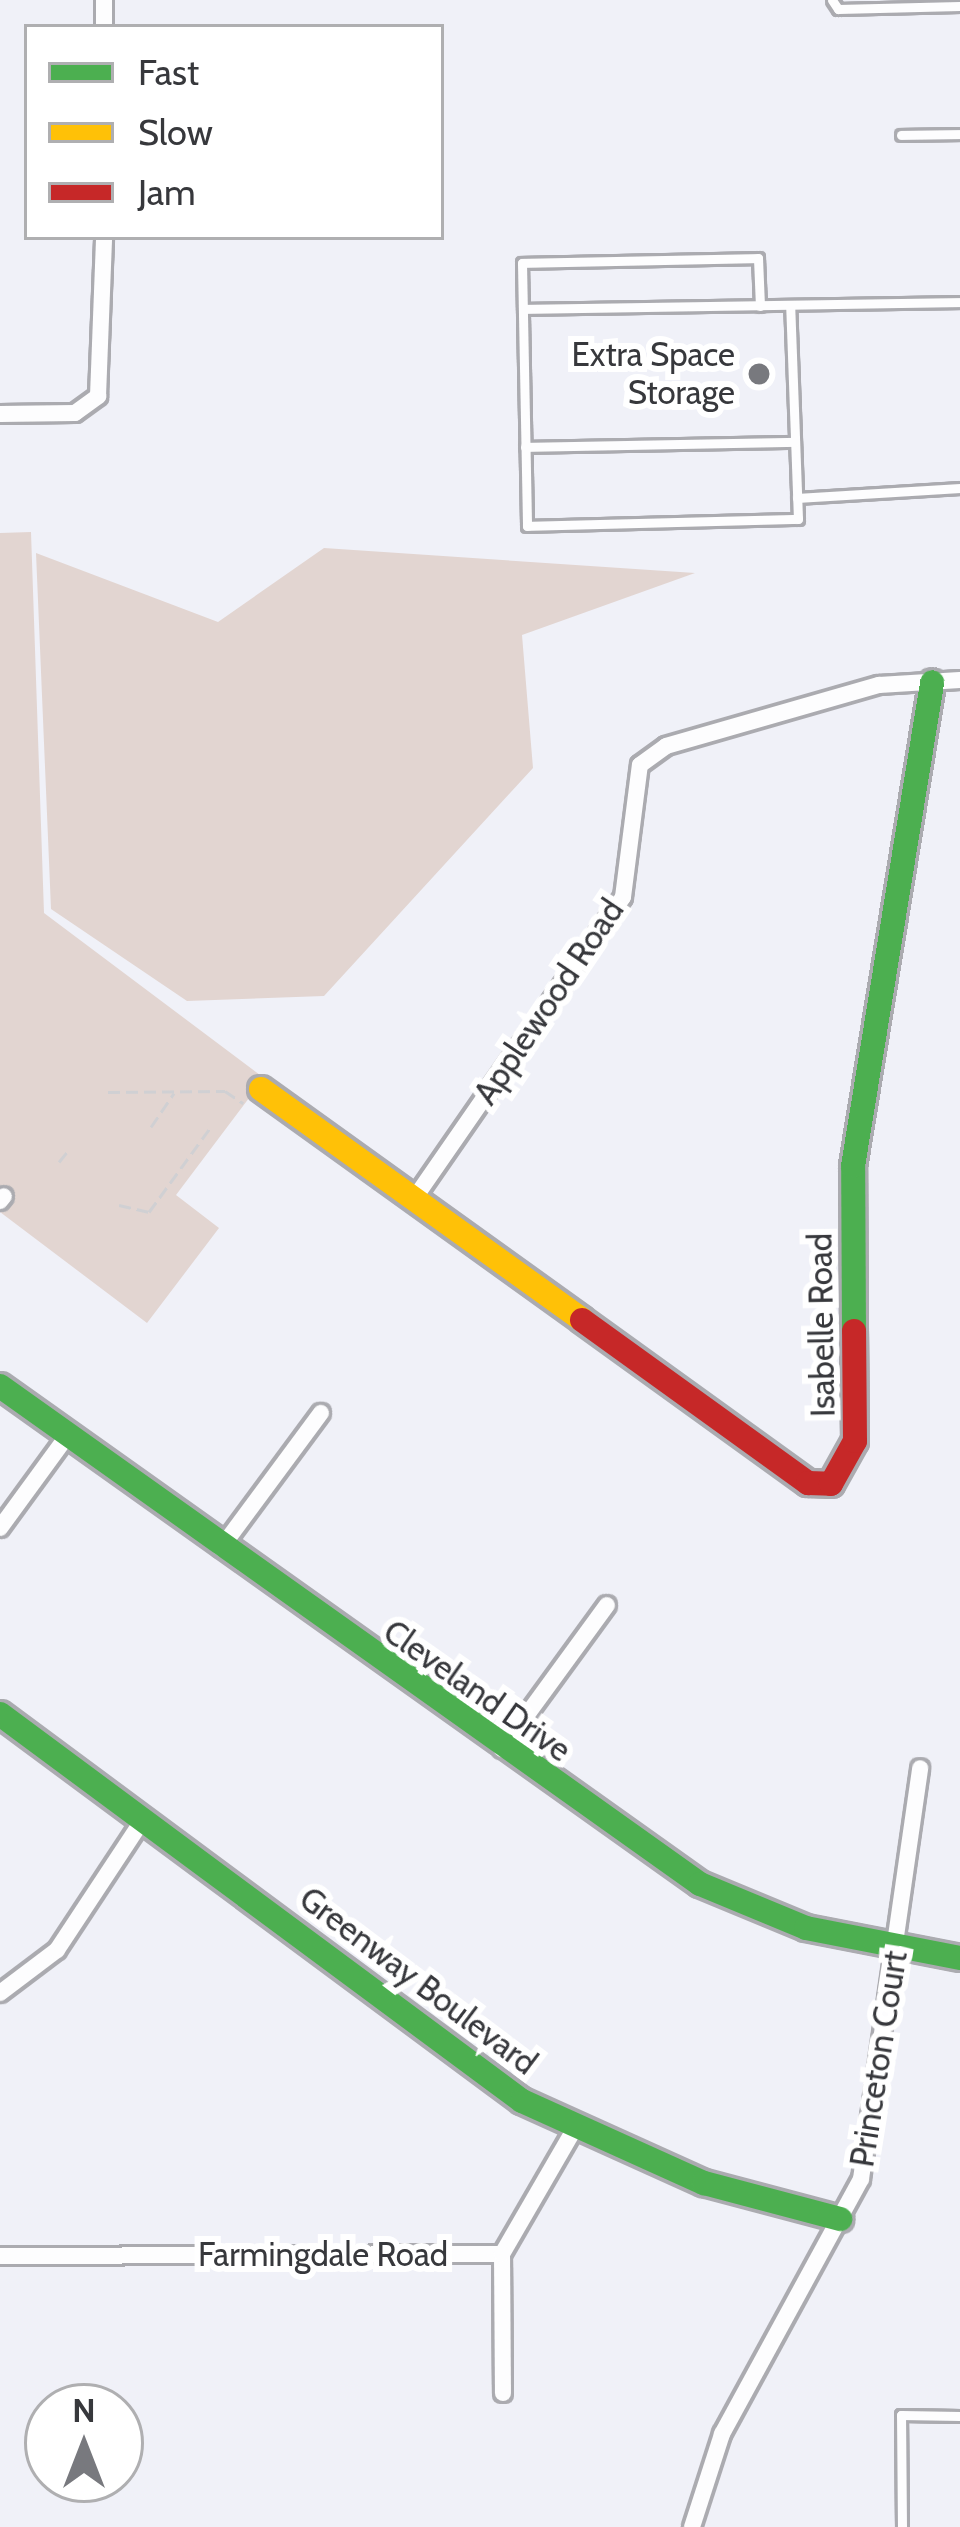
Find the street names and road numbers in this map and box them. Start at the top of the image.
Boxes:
street label: Applewood Road [466,892,632,1112]
street label: Isabelle Road [801,1233,843,1417]
street label: Cleveland Drive [376,1612,578,1770]
street label: Greenway Boulevard [292,1879,544,2083]
street label: Princeton Court [842,1948,916,2170]
street label: Farmingdale Road [198,2235,448,2275]

